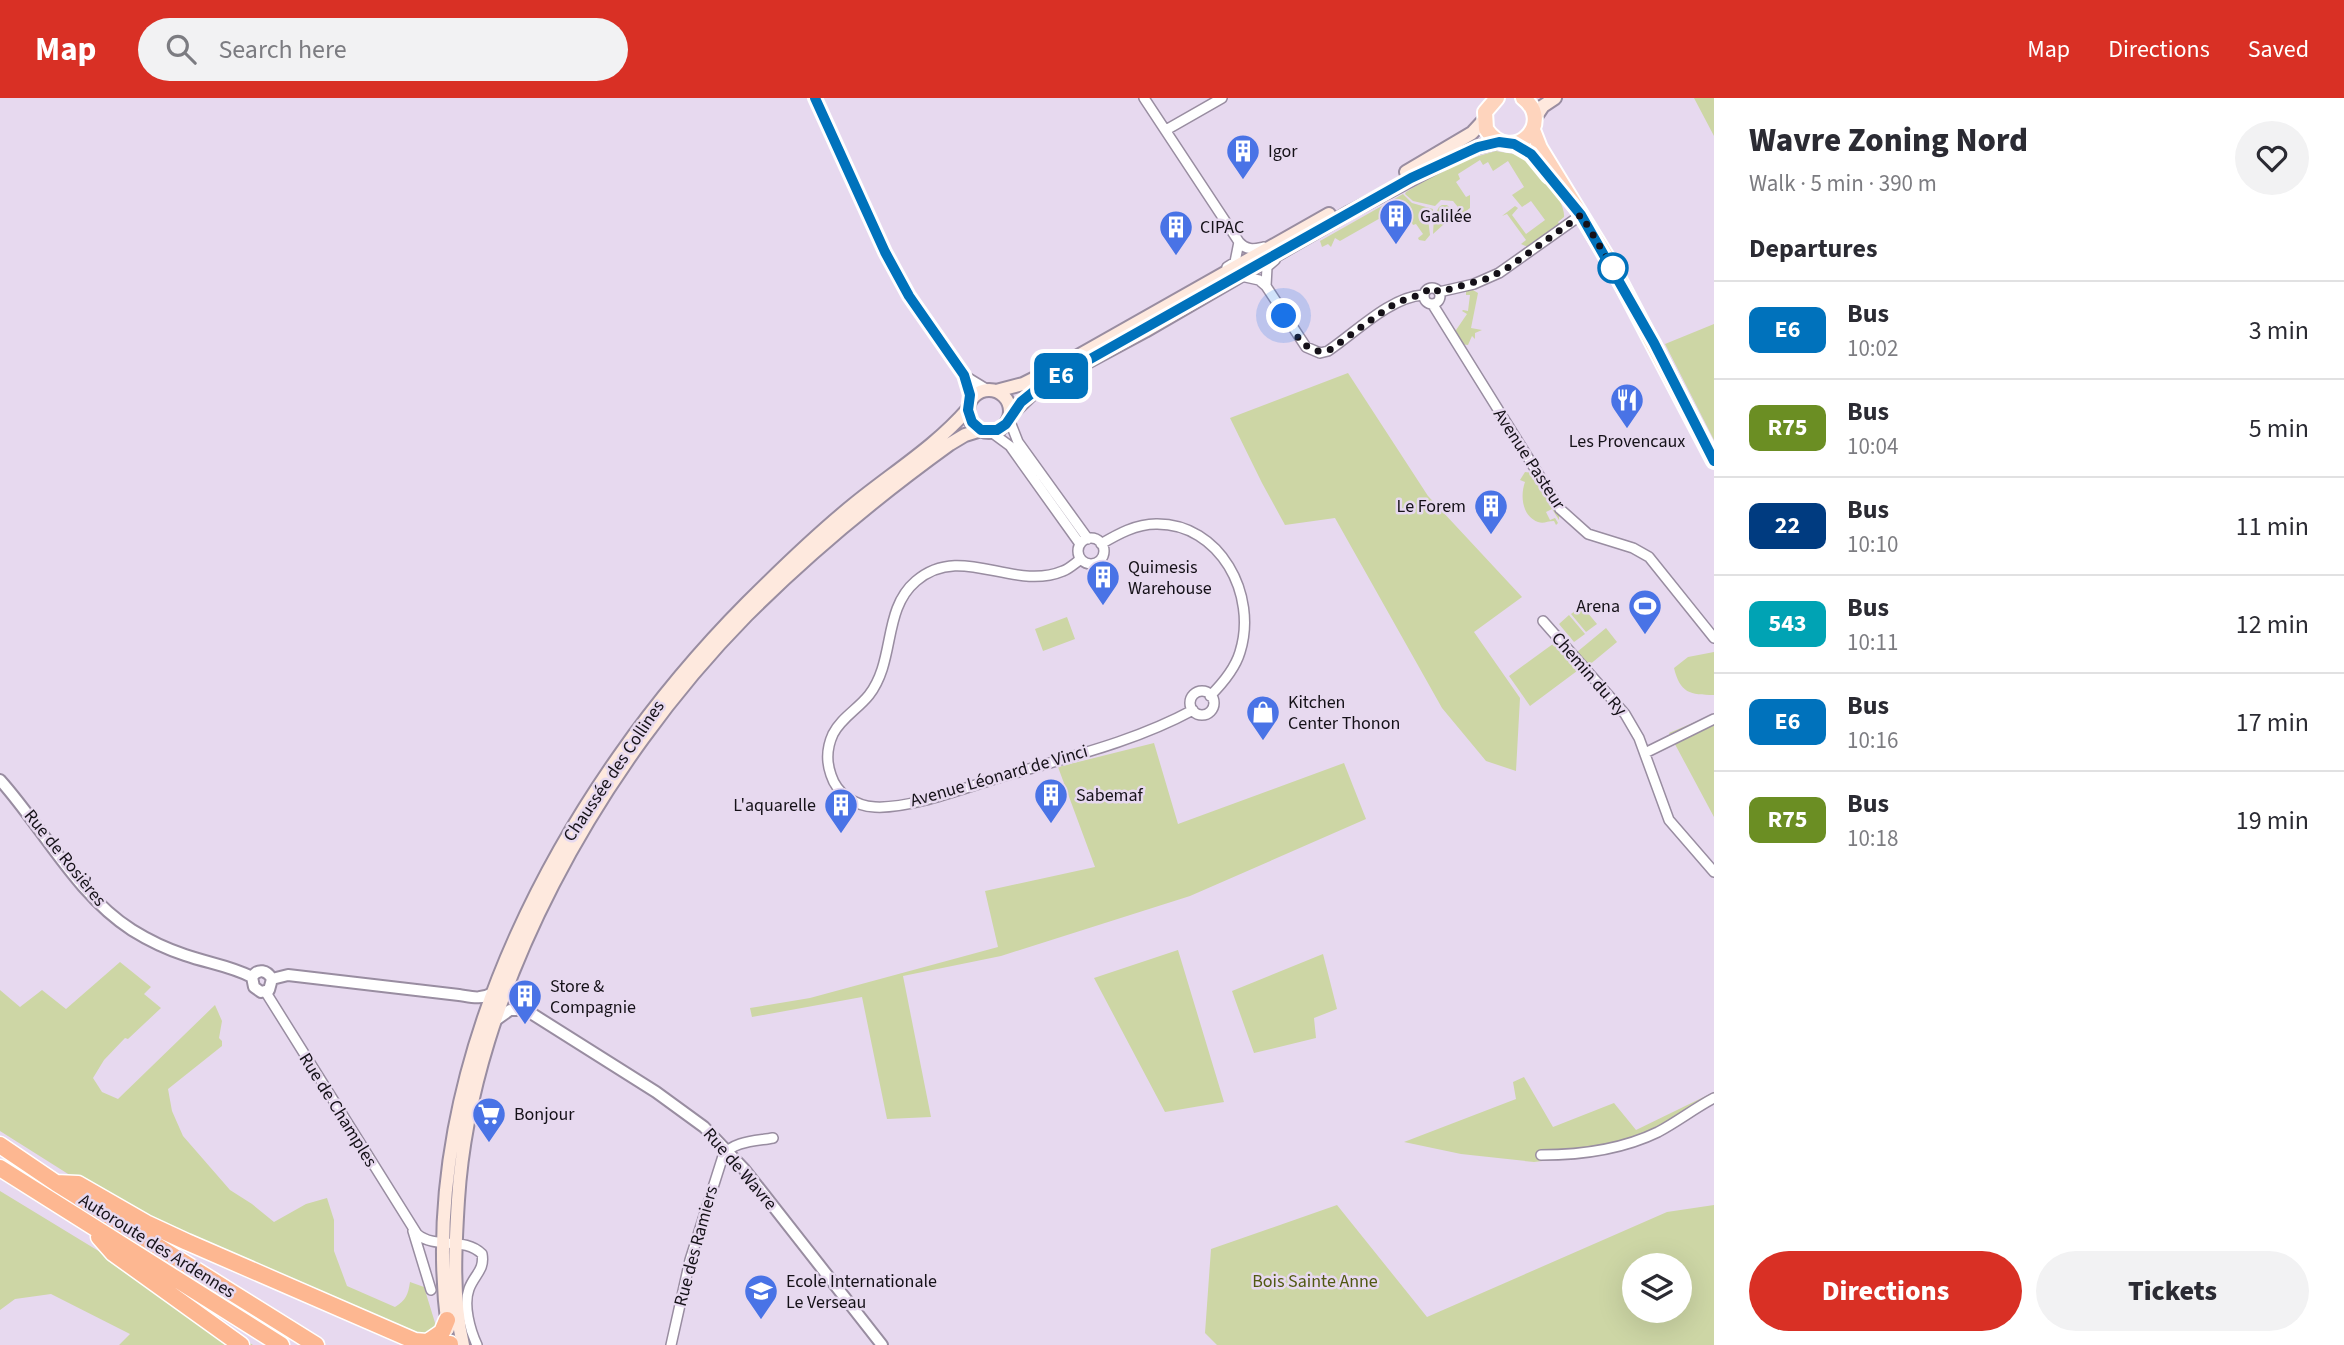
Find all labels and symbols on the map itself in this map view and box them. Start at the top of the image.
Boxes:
building icon: Igor [1224,132,1262,181]
place label: Igor [1268,139,1298,164]
building icon: Galilée [1377,197,1415,246]
place label: Galilée [1420,204,1472,229]
building icon: CIPAC [1157,208,1195,257]
place label: CIPAC [1200,215,1244,240]
unlabelled marker [1598,253,1628,283]
your location [1266,298,1301,333]
line badge: E6 [1030,353,1092,399]
restaurant icon: Les Provencaux [1608,381,1646,430]
street label: Avenue Pasteur [1487,404,1571,515]
place label: Les Provencaux [1569,429,1685,454]
building icon: Le Forem [1472,487,1510,536]
place label: Le Forem [1397,494,1466,519]
place label: Quimesis Warehouse [1128,555,1212,601]
building icon: Quimesis Warehouse [1084,558,1122,607]
sports icon: Arena [1626,587,1664,636]
place label: Arena [1576,594,1620,619]
street label: Chemin du Ry [1546,627,1633,722]
place label: Kitchen Center Thonon [1288,690,1400,736]
shop icon: Kitchen Center Thonon [1244,693,1282,742]
street label: Chaussée des Collines [557,695,671,847]
street label: Avenue Léonard de Vinci [907,739,1091,813]
building icon: Sabemaf [1032,776,1070,825]
place label: Sabemaf [1076,783,1144,808]
building icon: L'aquarelle [822,786,860,835]
place label: L'aquarelle [733,793,816,818]
street label: Rue de Rosières [18,804,112,912]
place label: Store & Compagnie [550,974,636,1020]
building icon: Store & Compagnie [506,977,544,1026]
street label: Rue de Champles [293,1048,383,1172]
supermarket icon: Bonjour [470,1095,508,1144]
place label: Bonjour [514,1102,575,1127]
street label: Rue de Wavre [697,1123,783,1216]
street label: Rue des Ramiers [668,1183,724,1309]
street label: Autoroute des Ardennes [74,1188,240,1304]
place label: Ecole Internationale Le Verseau [786,1269,937,1315]
park label: Bois Sainte Anne [1252,1269,1378,1294]
school or university icon: Ecole Internationale Le Verseau [742,1272,780,1321]

